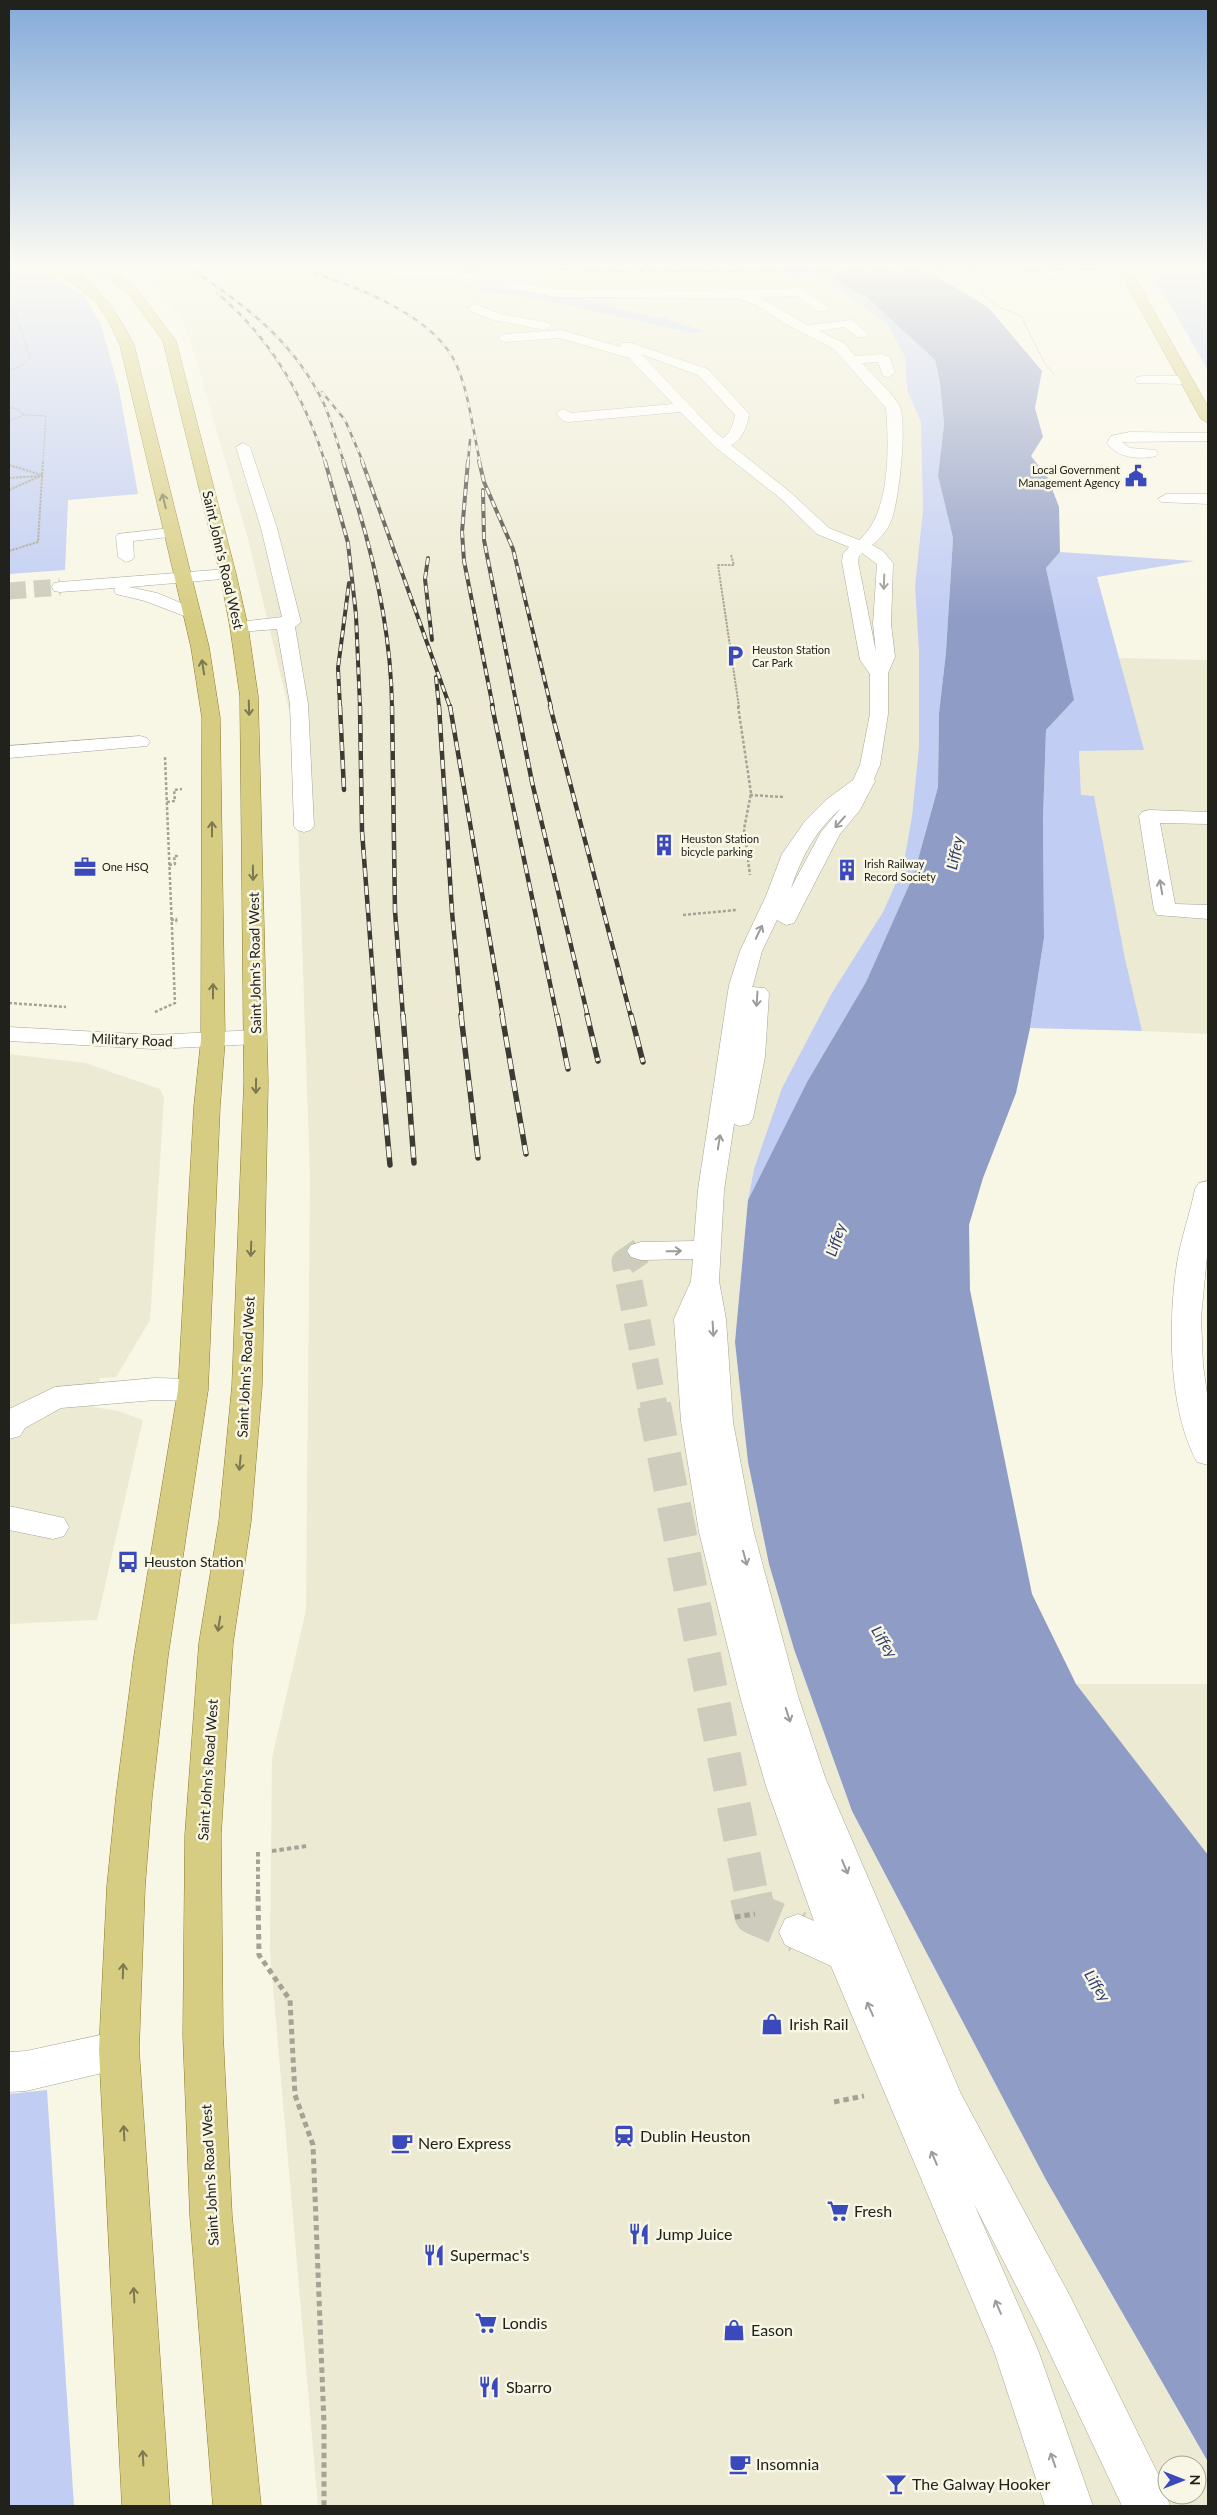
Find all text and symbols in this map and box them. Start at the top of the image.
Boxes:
place label: Local Government Management Agency [1018,463,1120,489]
public building icon: Local Government Management Agency [1123,463,1149,489]
street label: Saint John's Road West [199,489,248,631]
one-way arrow [159,493,168,509]
one-way arrow [879,573,889,589]
parking icon: Heuston Station Car Park [722,643,748,669]
place label: Heuston Station Car Park [752,643,830,669]
one-way arrow [198,659,208,675]
one-way arrow [244,700,254,716]
one-way arrow [834,815,845,828]
one-way arrow [207,821,217,838]
building icon: Heuston Station bicycle parking [651,832,677,858]
place label: Heuston Station bicycle parking [681,832,759,858]
water label: Liffey [942,834,966,871]
office icon: One HSQ [72,854,98,880]
building icon: Irish Railway Record Society [834,857,860,883]
place label: Irish Railway Record Society [864,857,936,883]
place label: One HSQ [102,860,149,873]
one-way arrow [249,865,258,881]
one-way arrow [1156,879,1166,895]
street label: Saint John's Road West [245,892,264,1034]
one-way arrow [755,925,765,940]
one-way arrow [208,984,218,1000]
one-way arrow [752,991,762,1007]
street label: Military Road [91,1030,173,1049]
one-way arrow [251,1078,261,1094]
one-way arrow [714,1135,724,1151]
water label: Liffey [821,1220,849,1259]
one-way arrow [246,1240,256,1256]
one-way arrow [666,1246,682,1255]
street label: Saint John's Road West [233,1296,258,1438]
one-way arrow [708,1320,717,1336]
one-way arrow [235,1455,245,1471]
bus stop icon: Heuston Station [115,1549,141,1575]
one-way arrow [741,1550,750,1566]
place label: Heuston Station [144,1553,244,1570]
one-way arrow [214,1616,224,1632]
water label: Liffey [868,1622,902,1661]
street label: Saint John's Road West [194,1699,221,1841]
one-way arrow [783,1707,793,1723]
one-way arrow [840,1859,850,1874]
one-way arrow [118,1963,127,1979]
water label: Liffey [1081,1966,1115,2005]
one-way arrow [864,2002,874,2017]
shop icon: Irish Rail [759,2011,785,2037]
place label: Irish Rail [789,2014,848,2033]
street label: Saint John's Road West [197,2104,222,2246]
station icon: Dublin Heuston [611,2123,637,2149]
one-way arrow [120,2125,129,2141]
place label: Dublin Heuston [640,2126,751,2145]
cafe icon: Nero Express [389,2130,415,2156]
place label: Nero Express [418,2133,511,2152]
one-way arrow [929,2151,939,2166]
supermarket icon: Fresh [825,2198,851,2224]
place label: Fresh [854,2201,892,2220]
restaurant icon: Jump Juice [626,2221,652,2247]
place label: Jump Juice [656,2224,732,2243]
restaurant icon: Supermac's [421,2242,447,2268]
place label: Supermac's [450,2245,530,2264]
one-way arrow [129,2288,138,2304]
one-way arrow [993,2300,1002,2315]
supermarket icon: Londis [473,2310,499,2336]
place label: Londis [502,2313,547,2332]
shop icon: Eason [721,2317,747,2343]
place label: Eason [751,2320,793,2339]
restaurant icon: Sbarro [476,2374,502,2400]
place label: Sbarro [506,2377,552,2396]
one-way arrow [139,2450,148,2466]
cafe icon: Insomnia [727,2451,753,2477]
one-way arrow [1048,2452,1058,2468]
place label: Insomnia [756,2454,819,2473]
north arrow [1157,2455,1207,2505]
bar icon: The Galway Hooker [883,2471,909,2497]
place label: The Galway Hooker [912,2474,1051,2493]
text: N [1187,2475,1204,2485]

